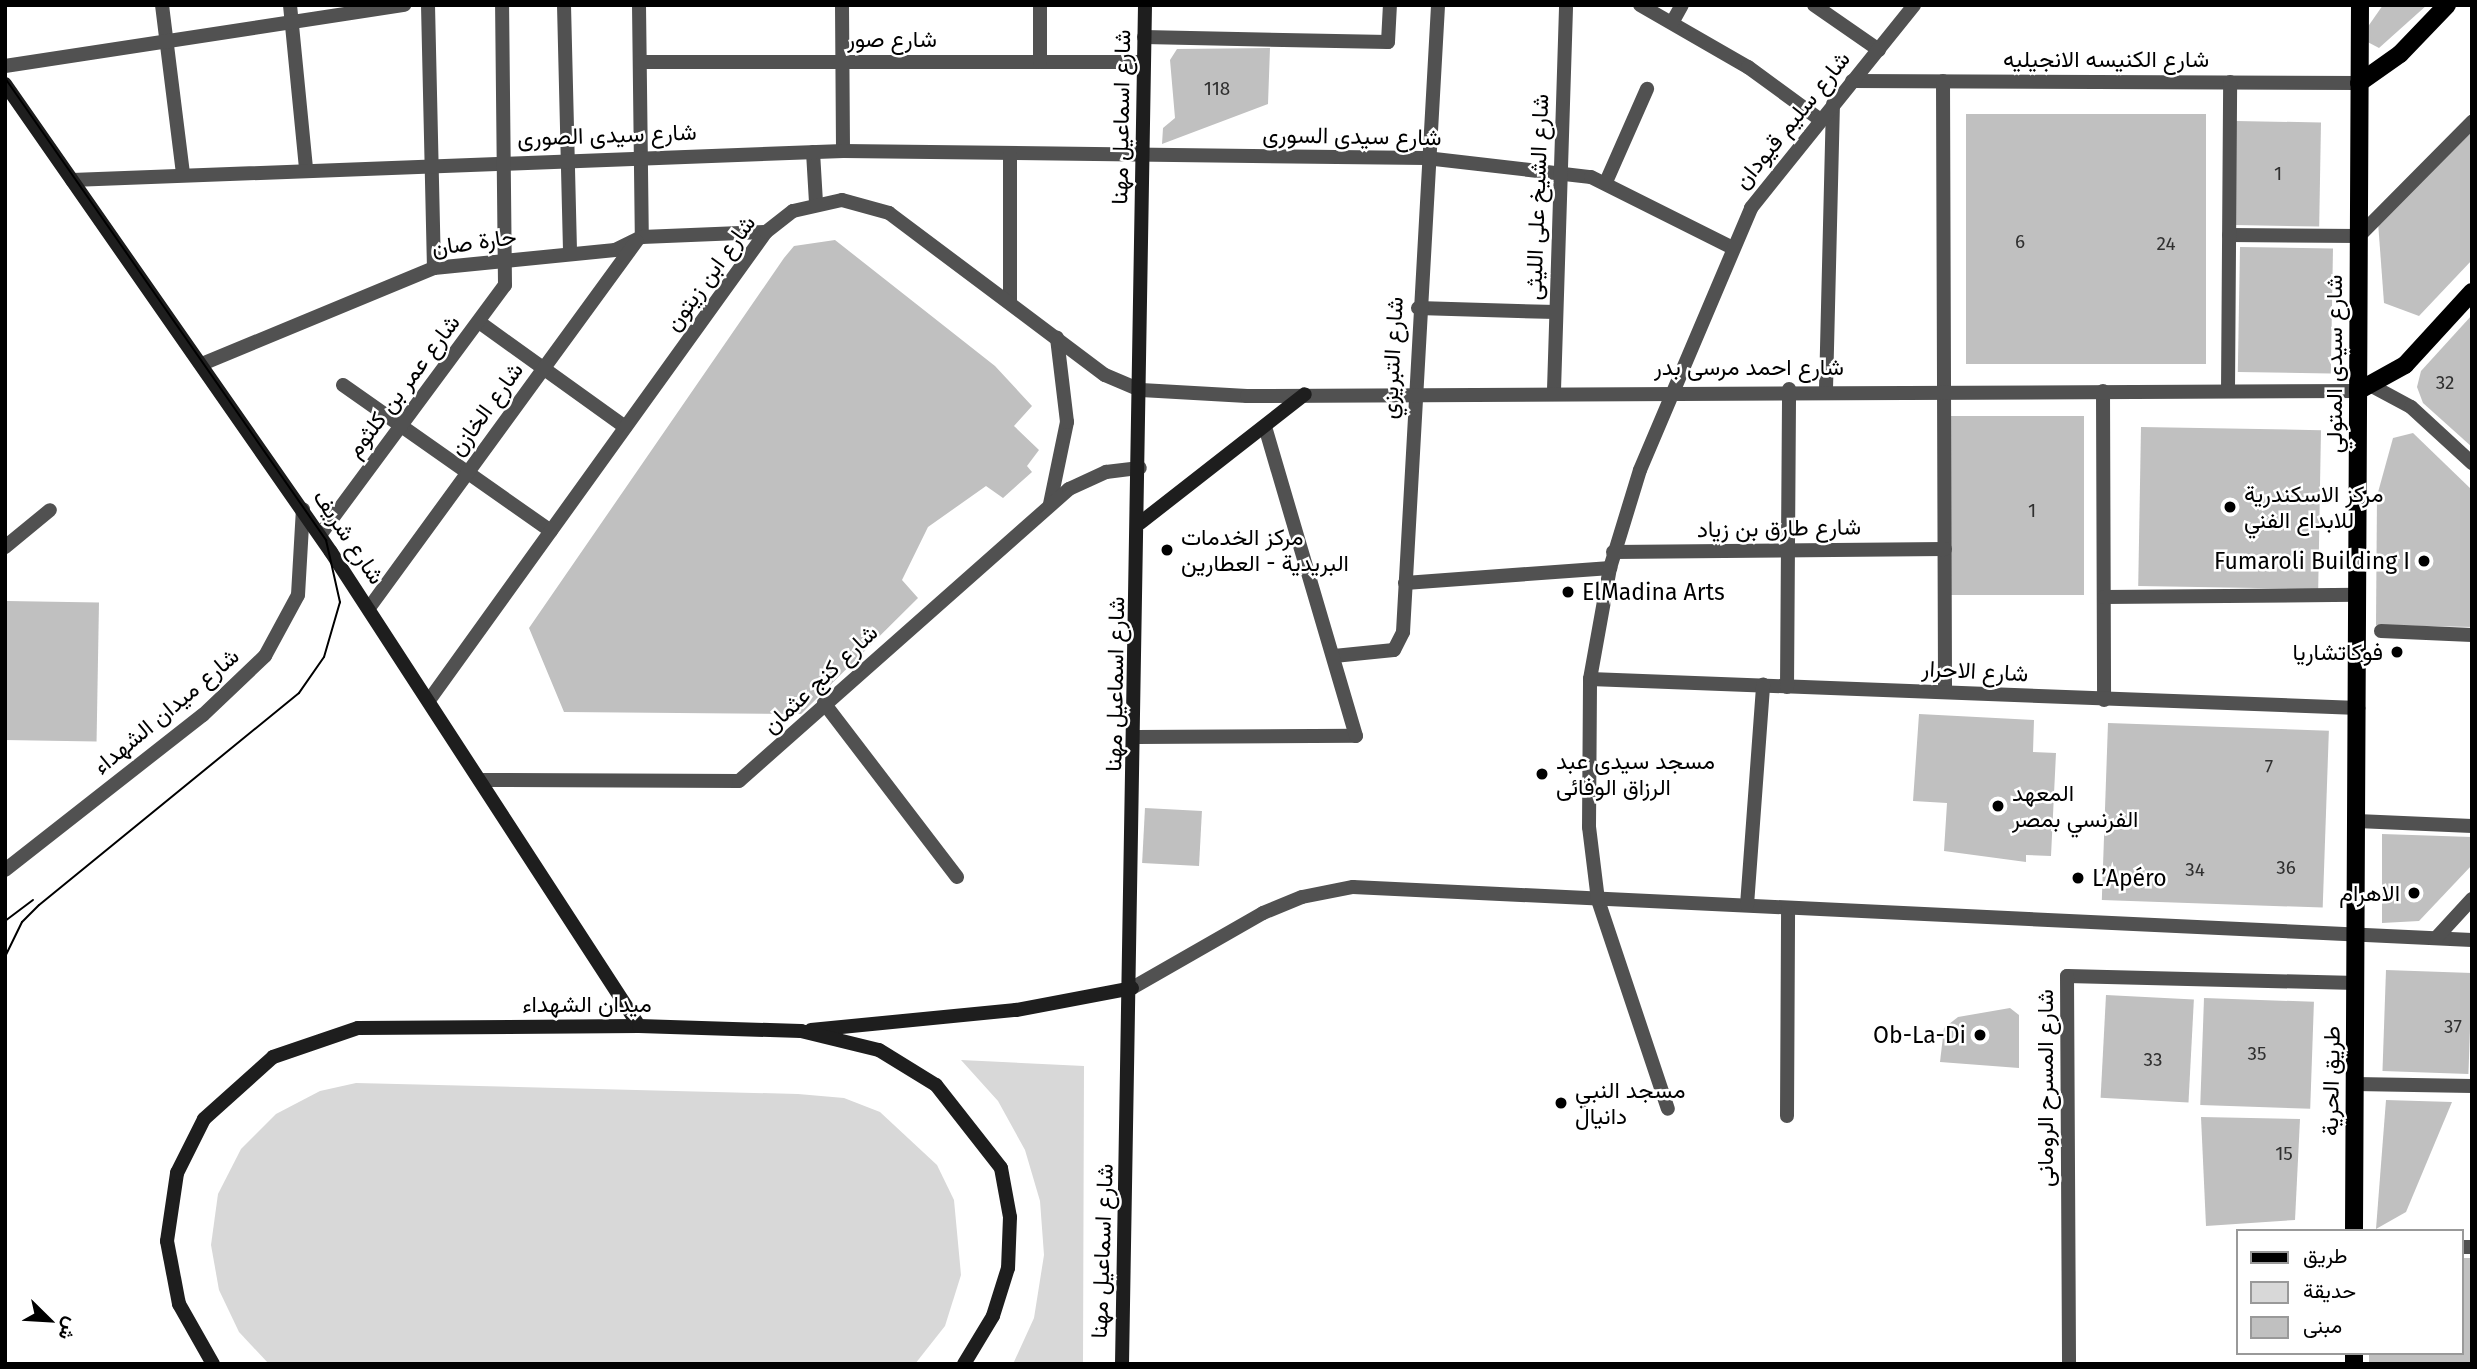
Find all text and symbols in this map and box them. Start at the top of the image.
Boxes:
street label: شارع صور [847,25,937,53]
street label: شارع اسماعيل مهنا [1106,29,1136,205]
street label: شارع الكنيسه الانجيليه [2003,45,2209,73]
street label: شارع سليم قيودان [1728,46,1856,194]
house number: 118 [1204,78,1230,100]
street label: شارع الشيخ على الليثى [1520,93,1554,301]
street label: شارع سيدى الصورى [517,118,697,152]
street label: شارع سيدى السورى [1262,121,1442,151]
house number: 1 [2274,163,2282,185]
street label: شارع ابن زيتون [659,210,761,336]
street label: حارة صان [430,222,518,262]
house number: 6 [2015,231,2025,253]
house number: 24 [2157,233,2175,255]
street label: شارع سيدى المتولي [2320,275,2348,453]
street label: شارع التبريزي [1375,296,1409,420]
street label: شارع عمر بن كلثوم [340,309,466,463]
street label: شارع احمد مرسى بدر [1654,353,1844,381]
street label: شارع الخازن [443,357,529,461]
house number: 32 [2436,372,2454,394]
place label: مركز الاسكندرية للابداع الفني [2244,480,2383,534]
street label: شارع شريف [307,485,391,589]
marker: مركز الاسكندرية للابداع الفني [2222,499,2238,515]
house number: 1 [2028,500,2036,522]
street label: شارع طارق بن زياد [1697,513,1861,543]
place label: مركز الخدمات البريدية - العطارين [1181,523,1349,577]
marker: مركز الخدمات البريدية - العطارين [1159,542,1175,558]
place label: Fumaroli Building I [2214,547,2410,575]
marker: Fumaroli Building I [2416,553,2432,569]
place label: ElMadina Arts [1582,578,1725,606]
marker: ElMadina Arts [1560,584,1576,600]
street label: شارع اسماعيل مهنا [1100,596,1130,772]
street label: شارع كنج عثمان [757,619,883,739]
place label: فوكاتشاريا [2292,638,2383,666]
street label: شارع ميدان الشهداء [87,642,245,780]
marker: فوكاتشاريا [2389,644,2405,660]
street label: شارع الاحرار [1921,654,2029,688]
place label: مسجد سيدى عبد الرزاق الوفائى [1556,747,1715,801]
house number: 7 [2265,756,2273,778]
marker: مسجد سيدى عبد الرزاق الوفائى [1534,766,1550,782]
place label: المعهد الفرنسي بمصر [2012,779,2138,833]
marker: المعهد الفرنسي بمصر [1990,798,2006,814]
house number: 36 [2276,857,2296,879]
house number: 34 [2185,859,2205,881]
place label: L’Apéro [2092,864,2167,892]
marker: L’Apéro [2070,870,2086,886]
place label: الاهرام [2339,879,2400,907]
marker: الاهرام [2406,885,2422,901]
street label: شارع المسرح الرومانى [2031,989,2059,1187]
street label: ميدان الشهداء [522,990,652,1018]
house number: 37 [2444,1016,2462,1038]
place label: Ob-La-Di [1873,1021,1966,1049]
street label: طريق الحرية [2316,1026,2346,1136]
marker: Ob-La-Di [1972,1027,1988,1043]
house number: 35 [2248,1043,2266,1065]
house number: 33 [2144,1049,2162,1071]
place label: مسجد النبي دانيال [1575,1076,1685,1130]
marker: مسجد النبي دانيال [1553,1095,1569,1111]
house number: 15 [2275,1143,2293,1165]
street label: شارع اسماعيل مهنا [1085,1163,1119,1339]
legend [2236,1229,2463,1355]
text: طريق [2303,1243,2348,1269]
text: حديقة [2303,1278,2356,1304]
north arrow [14,1285,84,1355]
text: مبنى [2303,1313,2342,1339]
text: ش [53,1314,84,1344]

